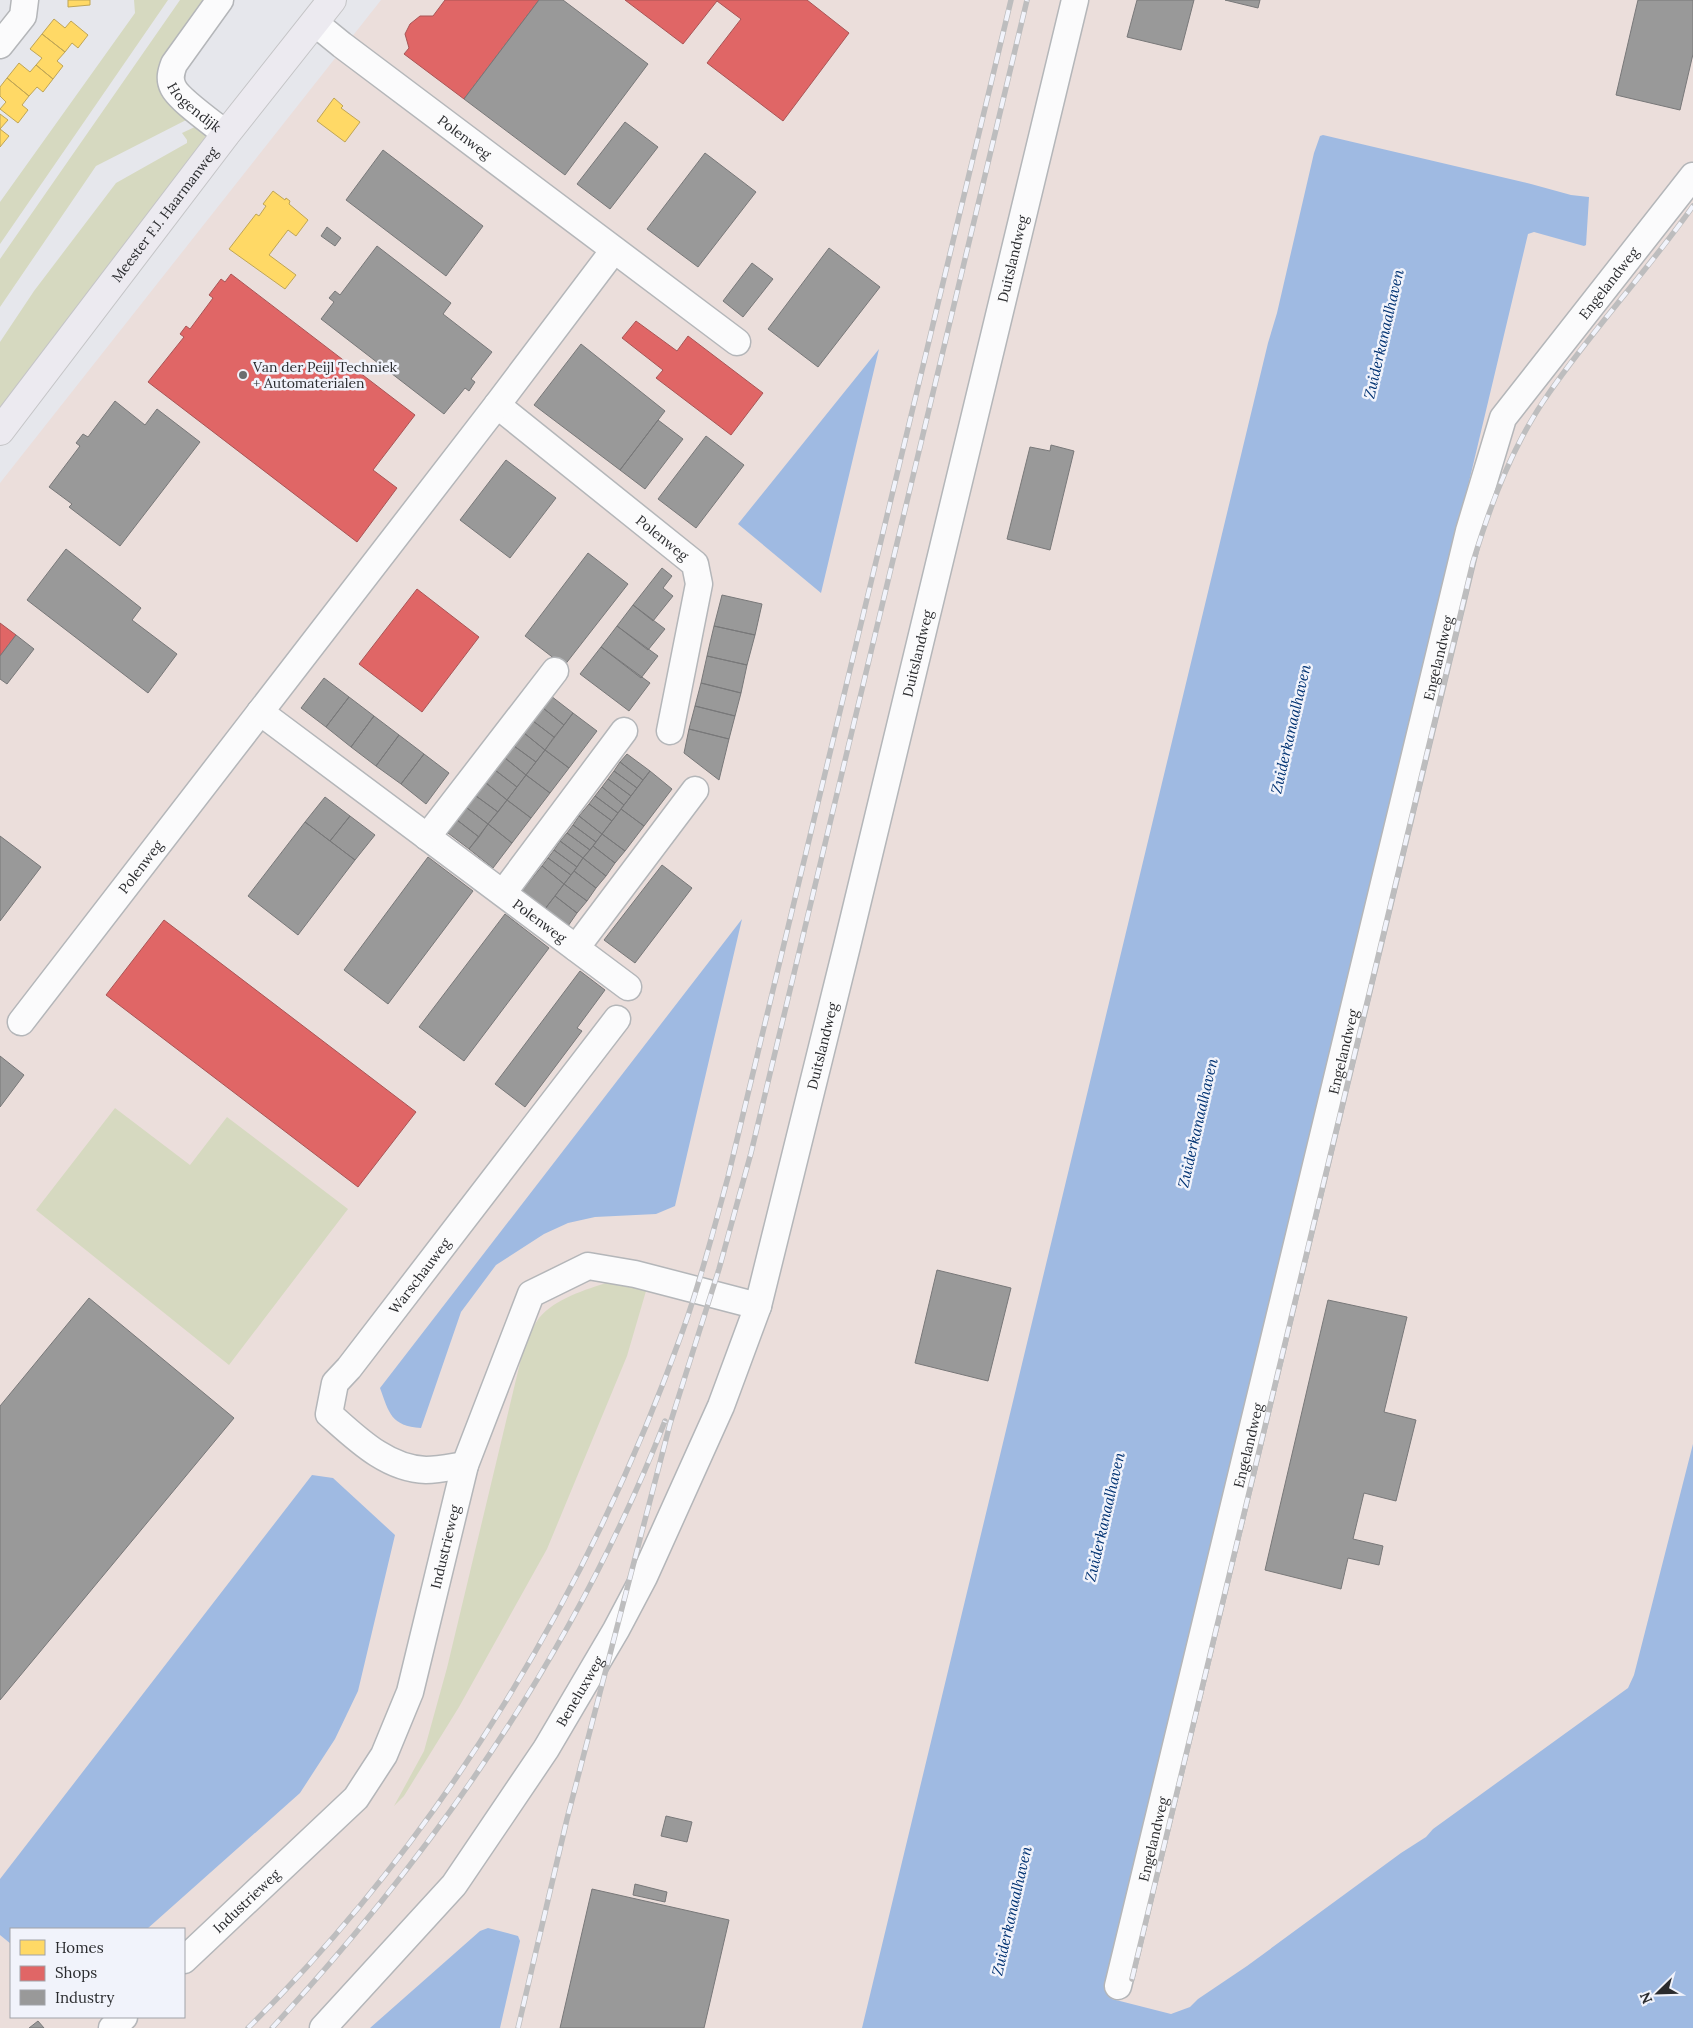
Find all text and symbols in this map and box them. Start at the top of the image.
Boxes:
street label: Hogendijk [163,79,225,136]
street label: Polenweg [434,111,495,163]
street label: Meester F.J. Haarmanweg [108,143,222,286]
street label: Duitslandweg [993,213,1032,304]
street label: Engelandweg [1575,243,1643,323]
water label: Zuiderkanaalhaven [1359,267,1408,400]
place label: Van der Peijl Techniek + Automaterialen [252,358,398,392]
marker: Van der Peijl Techniek + Automaterialen [237,369,249,381]
street label: Polenweg [632,511,693,565]
street label: Duitslandweg [898,608,937,699]
street label: Engelandweg [1419,614,1457,702]
water label: Zuiderkanaalhaven [1266,662,1315,795]
street label: Polenweg [114,836,167,897]
street label: Polenweg [509,895,570,947]
street label: Duitslandweg [803,1000,842,1092]
street label: Engelandweg [1324,1007,1362,1096]
water label: Zuiderkanaalhaven [1173,1056,1222,1189]
street label: Warschauweg [385,1234,455,1317]
street label: Engelandweg [1229,1401,1267,1490]
water label: Zuiderkanaalhaven [1080,1450,1129,1583]
street label: Industrieweg [426,1503,464,1591]
street label: Beneluxweg [552,1653,608,1730]
street label: Engelandweg [1134,1795,1172,1883]
water label: Zuiderkanaalhaven [987,1844,1036,1977]
street label: Industrieweg [209,1865,284,1937]
legend [10,1928,185,2018]
text: Homes [55,1938,104,1957]
text: Shops [55,1963,97,1982]
north arrow [1633,1968,1683,2018]
text: Industry [55,1988,114,2007]
text: N [1636,1989,1656,2007]

